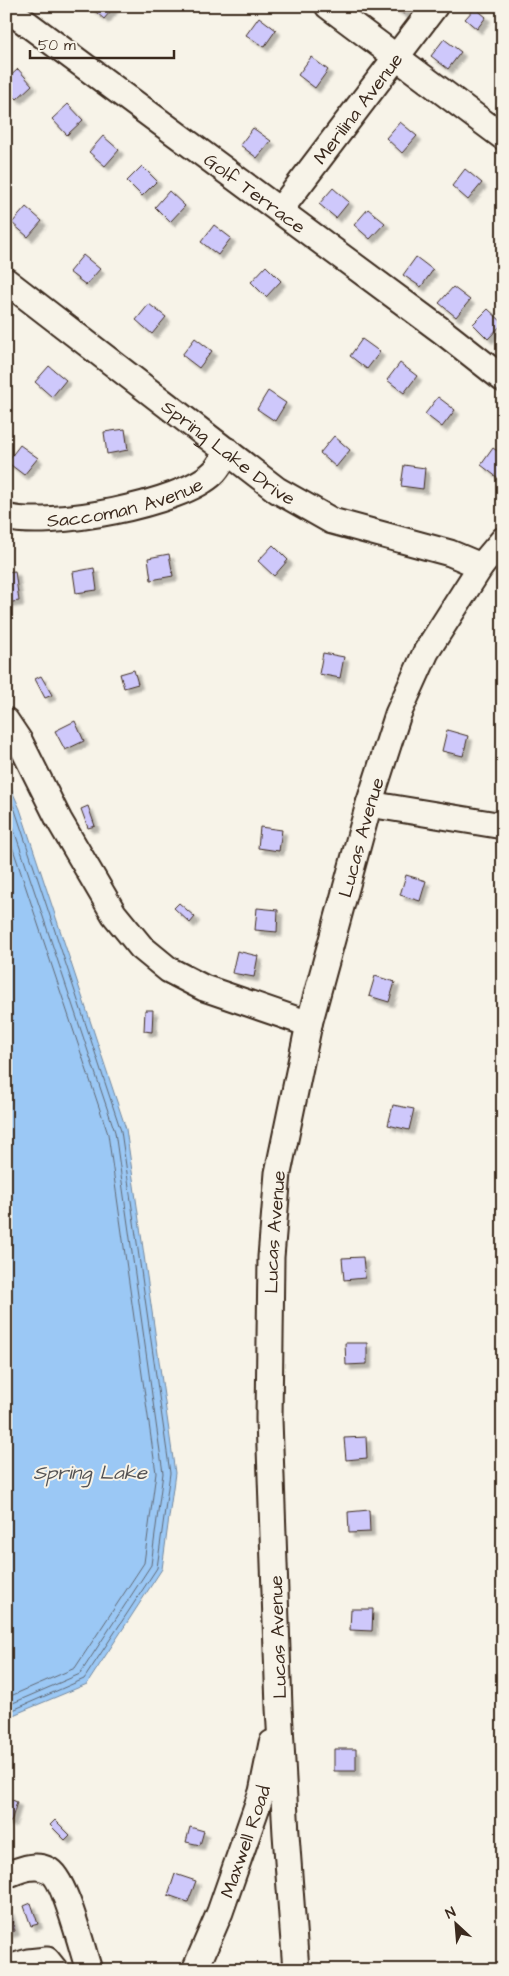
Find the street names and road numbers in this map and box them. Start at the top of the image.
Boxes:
street label: Merilina Avenue [307,48,410,170]
street label: Golf Terrace [198,147,311,241]
street label: Spring Lake Drive [155,394,300,513]
street label: Saccoman Avenue [46,471,208,535]
street label: Lucas Avenue [332,774,392,901]
street label: Lucas Avenue [259,1169,293,1294]
street label: Lucas Avenue [263,1575,294,1699]
street label: Maxwell Road [214,1783,278,1902]

